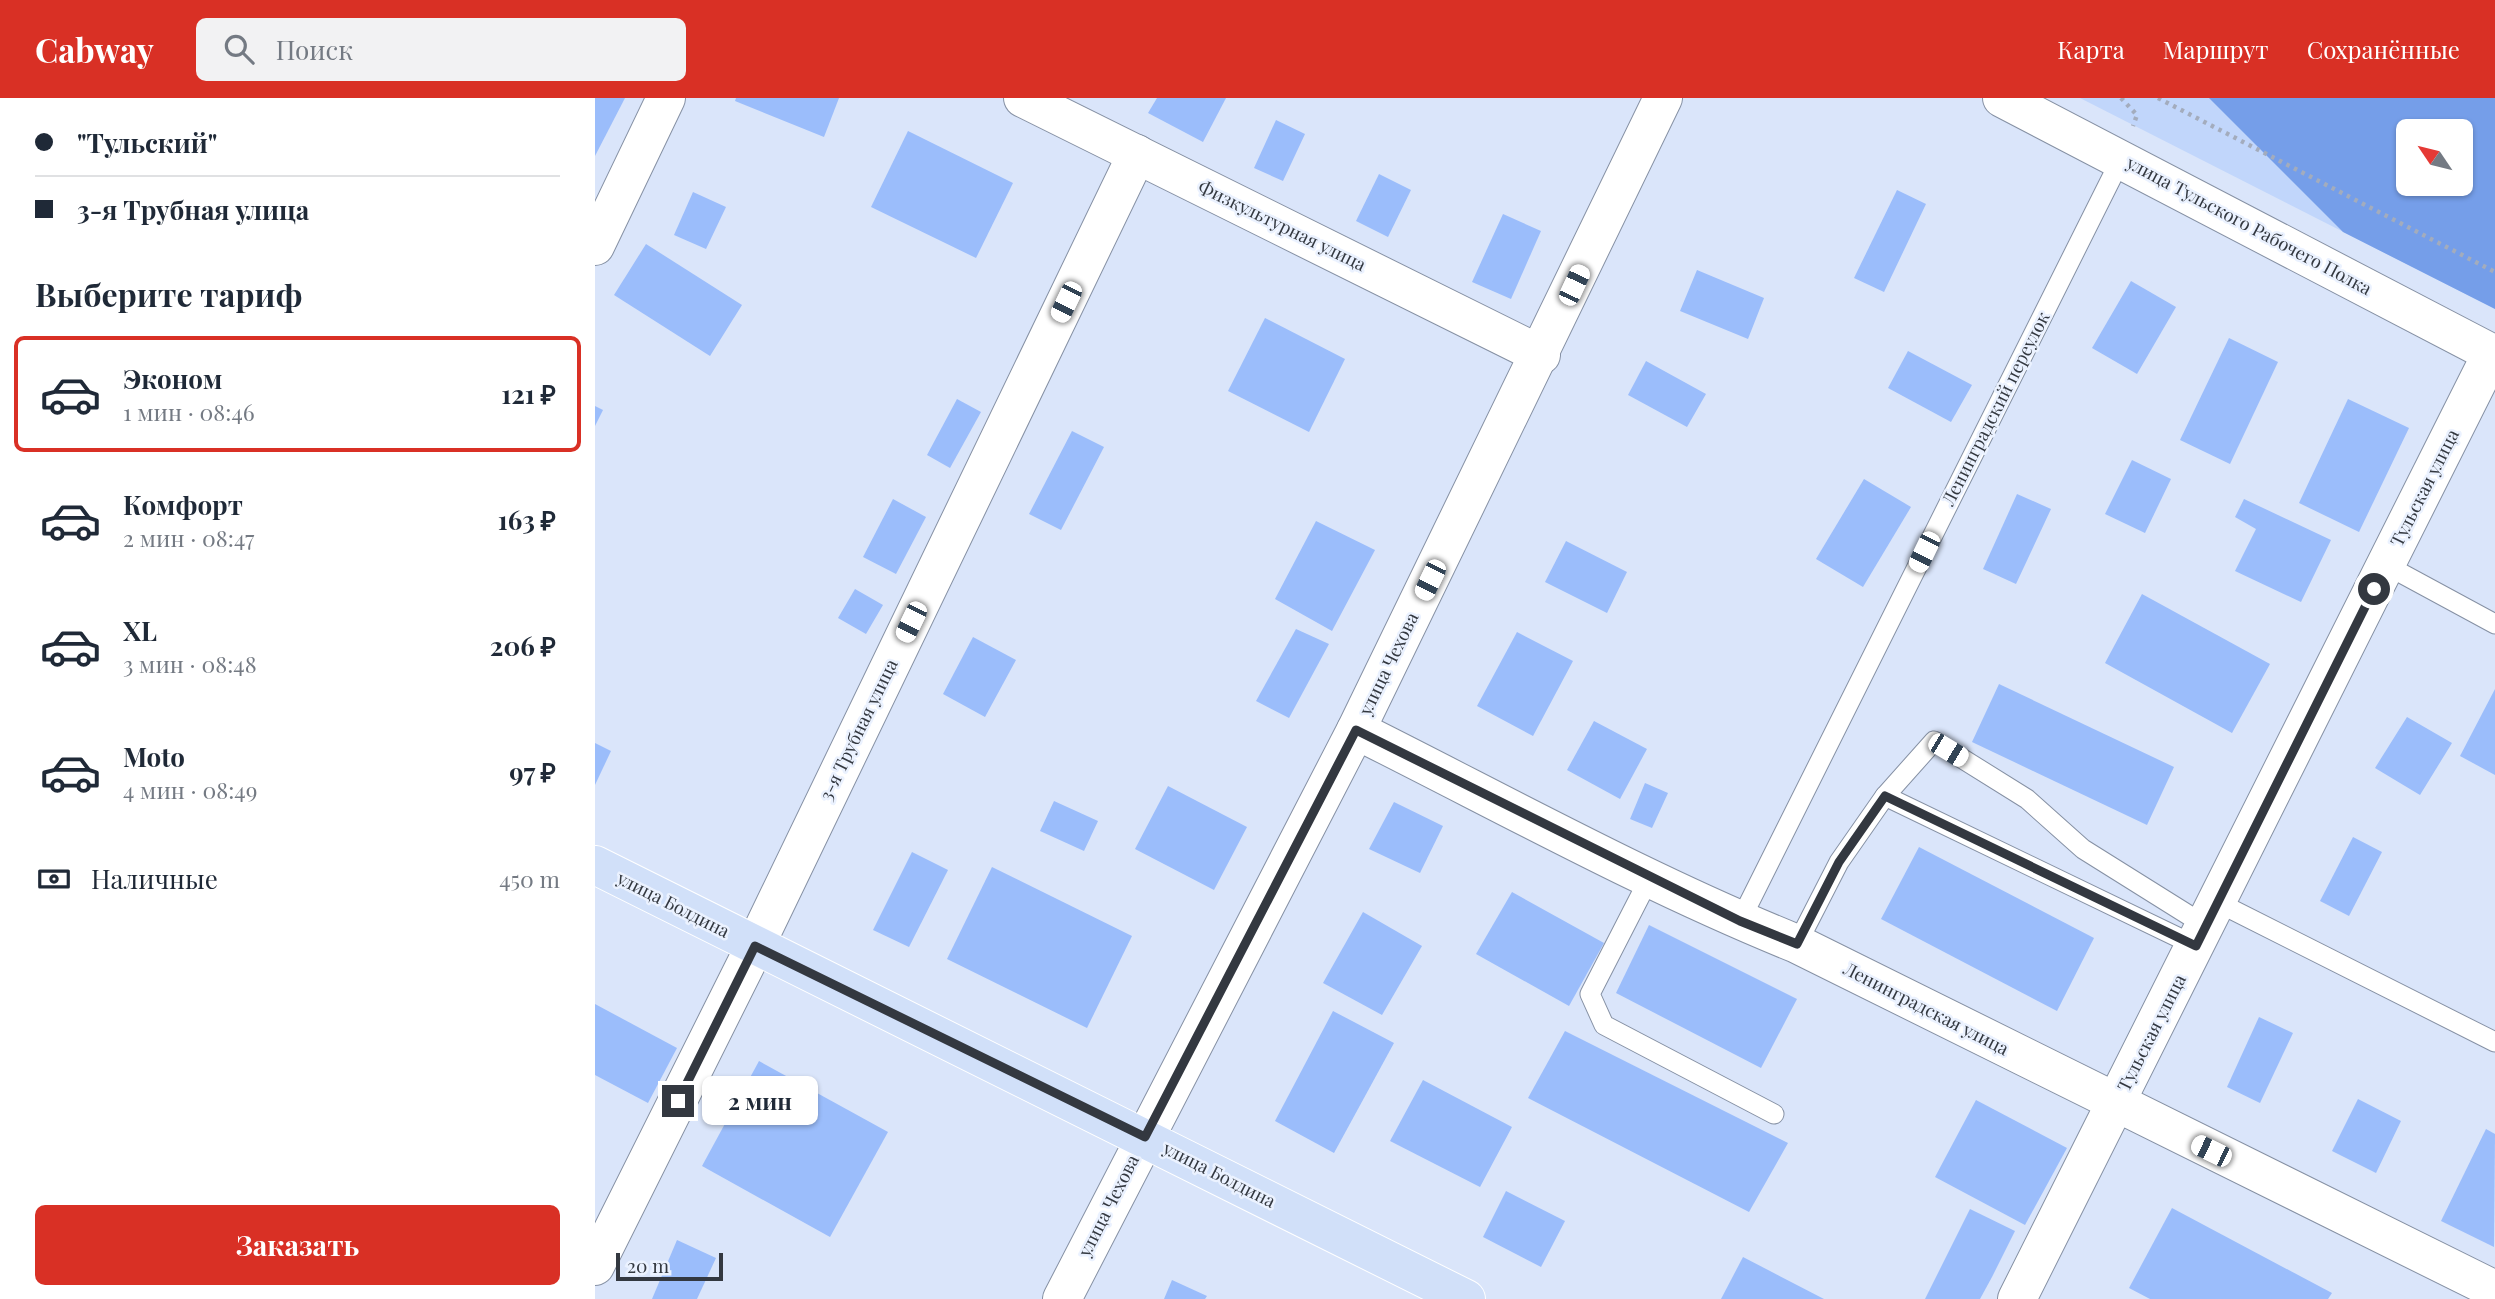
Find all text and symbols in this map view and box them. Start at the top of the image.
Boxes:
search box [196,18,686,81]
text: Cabway [35,27,154,71]
icon: search [220,30,258,68]
text: Поиск [276,32,353,67]
text: Карта [2057,33,2125,65]
text: Маршрут [2163,33,2269,65]
text: Сохранённые [2307,33,2460,65]
north arrow [2396,119,2473,196]
map controls [2396,119,2473,196]
text: "Тульский" [77,125,217,160]
street label: улица Тульского Рабочего Полка [2122,150,2376,300]
street label: Физкультурная улица [1195,174,1370,276]
text: 3-я Трубная улица [77,192,309,227]
car [1556,262,1593,308]
text: Выберите тариф [35,272,302,315]
car [1048,279,1085,325]
street label: Ленинградский переулок [1935,307,2055,511]
text: Эконом [123,361,222,396]
icon: car [39,363,102,426]
text: 121 ₽ [501,376,556,411]
text: 1 мин · 08:46 [123,396,255,427]
street label: Тульская улица [2384,425,2464,550]
text: Комфорт [123,487,243,522]
icon: car [39,489,102,552]
text: 163 ₽ [498,502,556,537]
text: 2 мин · 08:47 [123,522,254,553]
car [1906,529,1943,575]
car [1412,557,1449,603]
route start [2358,573,2390,605]
car [893,599,930,645]
street label: улица Чехова [1352,608,1423,720]
text: XL [123,613,157,648]
icon: car [39,615,102,678]
text: 206 ₽ [490,628,556,663]
text: 3 мин · 08:48 [123,648,257,679]
street label: 3-я Трубная улица [813,655,903,804]
car [1925,730,1972,770]
text: Moto [123,739,185,774]
icon: car [39,741,102,804]
text: 97 ₽ [509,754,556,789]
text: 4 мин · 08:49 [123,774,257,805]
icon: cash [35,860,73,898]
text: Наличные [91,861,218,896]
text: 450 m [499,863,560,894]
street label: улица Болдина [612,865,734,943]
street label: Ленинградская улица [1839,956,2013,1060]
street label: Тульская улица [2111,970,2191,1095]
callout: 2 мин [703,1076,818,1126]
route end [662,1085,694,1117]
text: 2 мин [728,1085,792,1116]
car [2188,1132,2235,1170]
street label: улица Болдина [1158,1135,1280,1213]
street label: улица Чехова [1072,1150,1144,1262]
button: Заказать [35,1205,560,1285]
scale bar [616,1250,723,1282]
text: 20 m [627,1252,669,1278]

